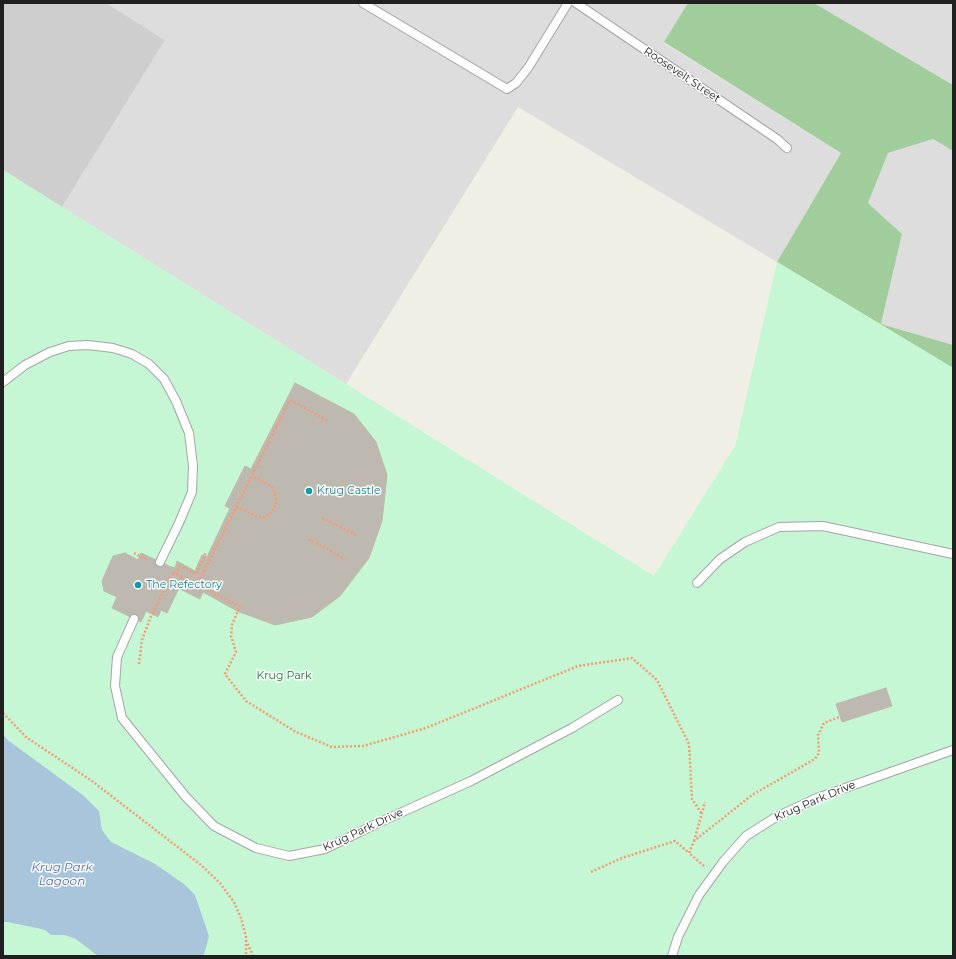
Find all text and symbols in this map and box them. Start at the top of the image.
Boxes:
street label: Roosevelt Street [641,44,723,106]
place label: Krug Castle [317,484,381,498]
marker: Krug Castle [304,486,314,496]
place label: The Refectory [146,578,222,592]
marker: The Refectory [133,580,143,590]
park label: Krug Park [256,669,312,683]
street label: Krug Park Drive [772,778,858,824]
street label: Krug Park Drive [321,806,405,854]
water label: Krug Park Lagoon [31,860,93,888]

